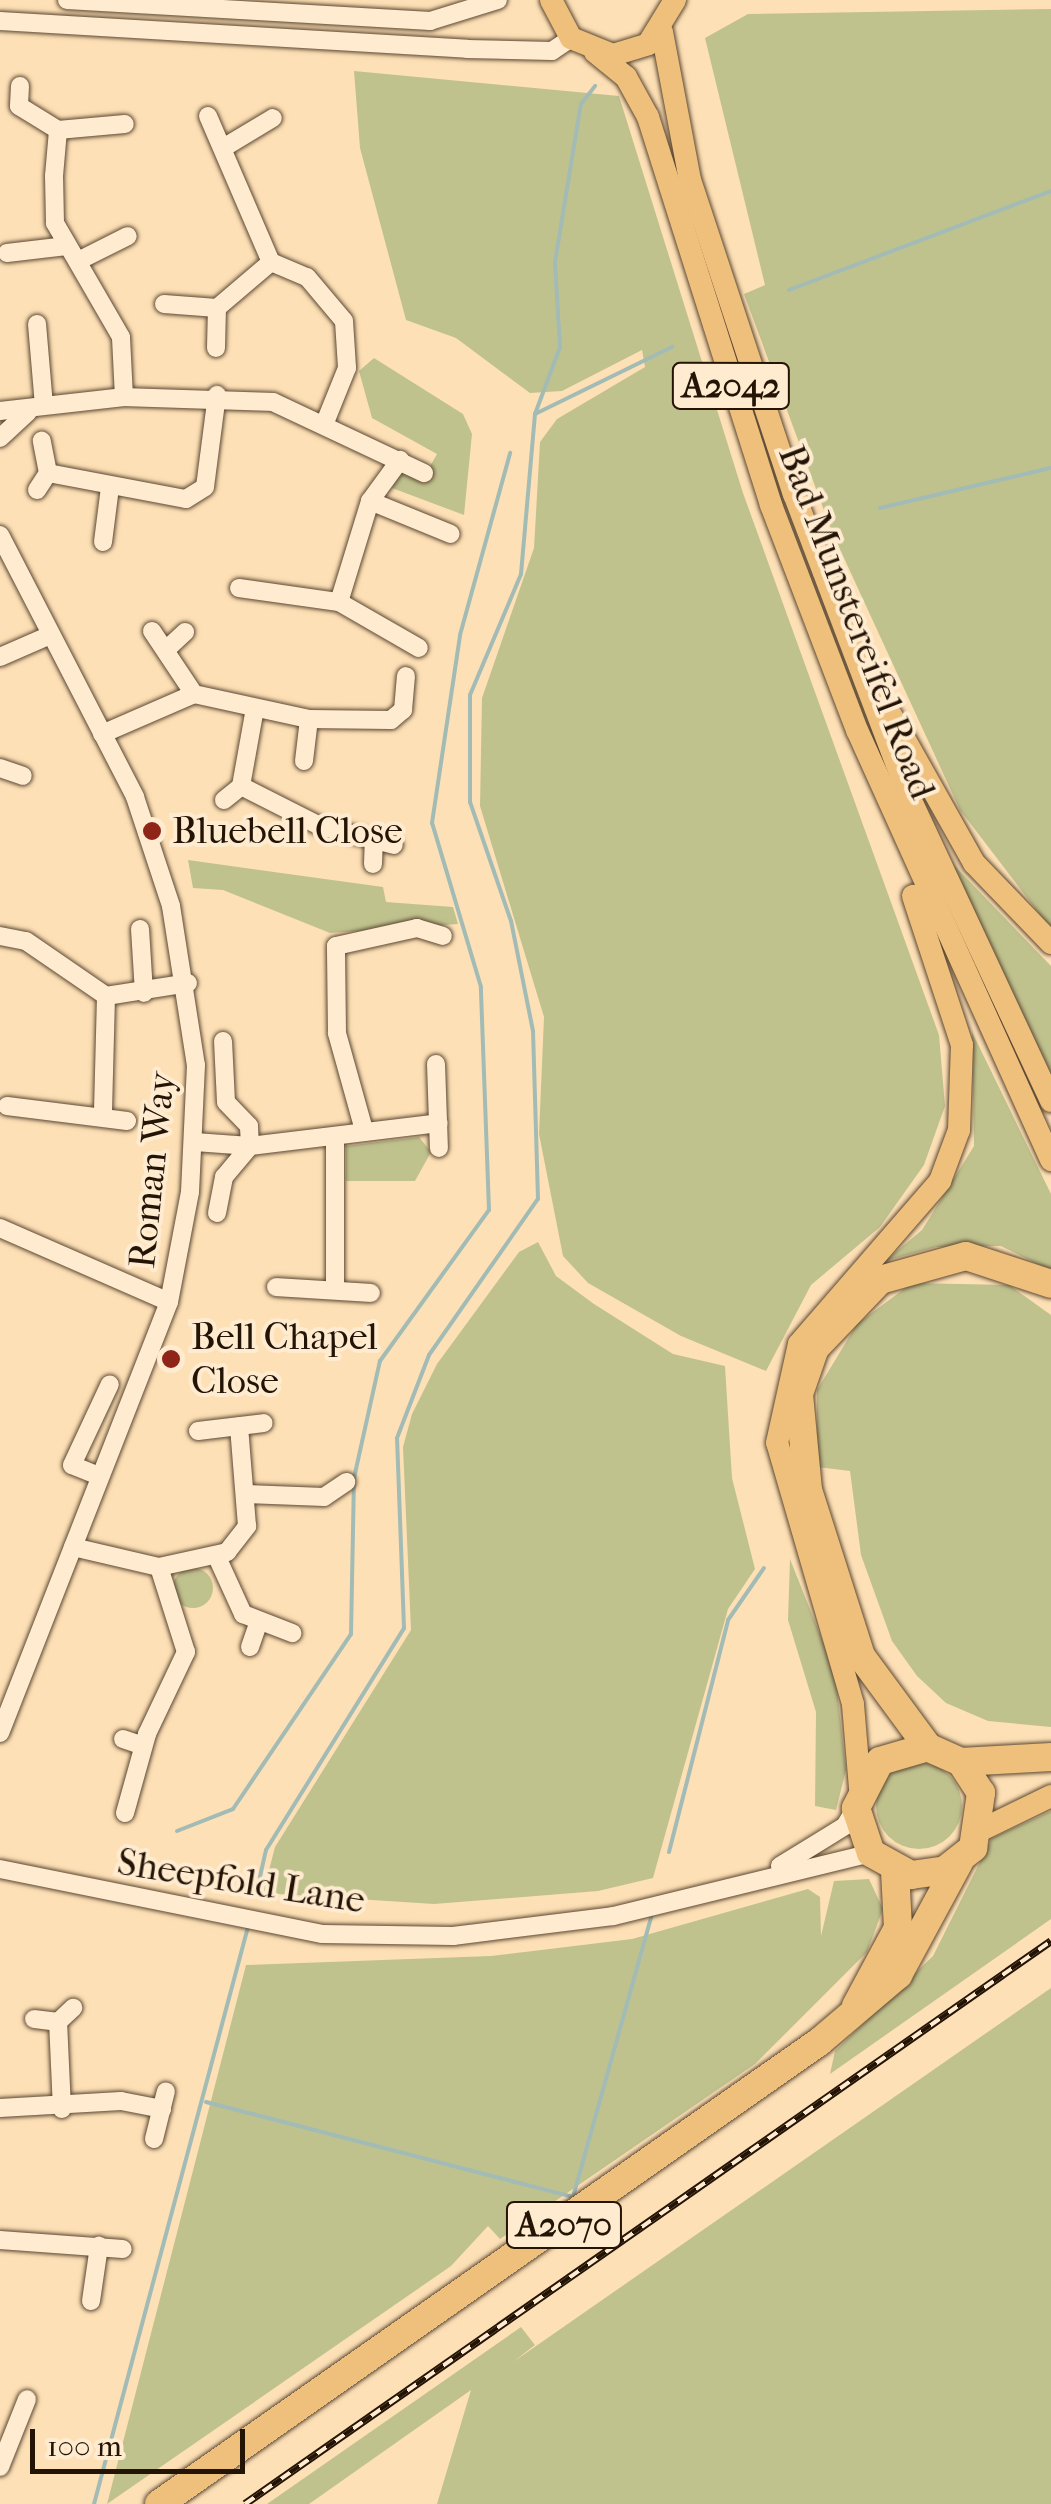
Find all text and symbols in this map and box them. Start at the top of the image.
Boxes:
road number: A2042 [671,356,791,416]
street label: Bad Munstereifel Road [768,439,946,805]
place label: Bluebell Close [172,808,403,854]
marker: Bluebell Close [141,820,163,842]
street label: Roman Way [119,1069,185,1271]
place label: Bell Chapel Close [191,1314,378,1404]
marker: Bell Chapel Close [160,1348,182,1370]
street label: Sheepfold Lane [114,1839,368,1923]
road number: A2070 [504,2195,624,2255]
scale bar [35,2409,250,2471]
text: 100 m [47,2429,122,2464]

